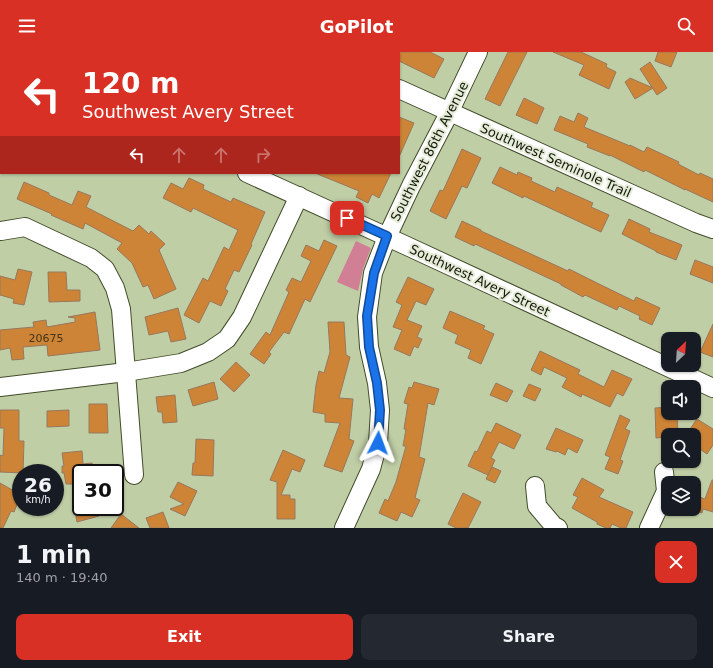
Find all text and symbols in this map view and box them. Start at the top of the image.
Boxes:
icon: menu [16,15,38,37]
icon: search [675,15,697,37]
text: GoPilot [320,16,393,37]
text: 120 m [82,67,179,100]
icon: left [16,68,68,120]
street label: Southwest 86th Avenue [388,79,471,224]
text: Southwest Avery Street [82,101,294,122]
street label: Southwest Seminole Trail [478,120,634,201]
icon: left [126,144,148,166]
icon: ahead [168,144,190,166]
icon: ahead [210,144,232,166]
icon: right [252,144,274,166]
pin [330,201,364,235]
icon: arrive [336,207,358,229]
street label: Southwest Avery Street [407,241,552,320]
house number: 20675 [29,332,64,345]
north arrow [661,332,701,372]
map controls [661,332,701,516]
button: sound [661,380,701,420]
position arrow [357,422,399,464]
button: search [661,428,701,468]
speed limit sign: 30 [72,464,124,516]
text: 26 [24,473,52,497]
button: layers [661,476,701,516]
text: km/h [25,494,51,505]
text: 1 min [16,541,91,569]
button: close [655,541,697,583]
text: 140 m · 19:40 [16,570,107,585]
button: Exit [16,614,353,660]
button: Share [361,614,697,660]

